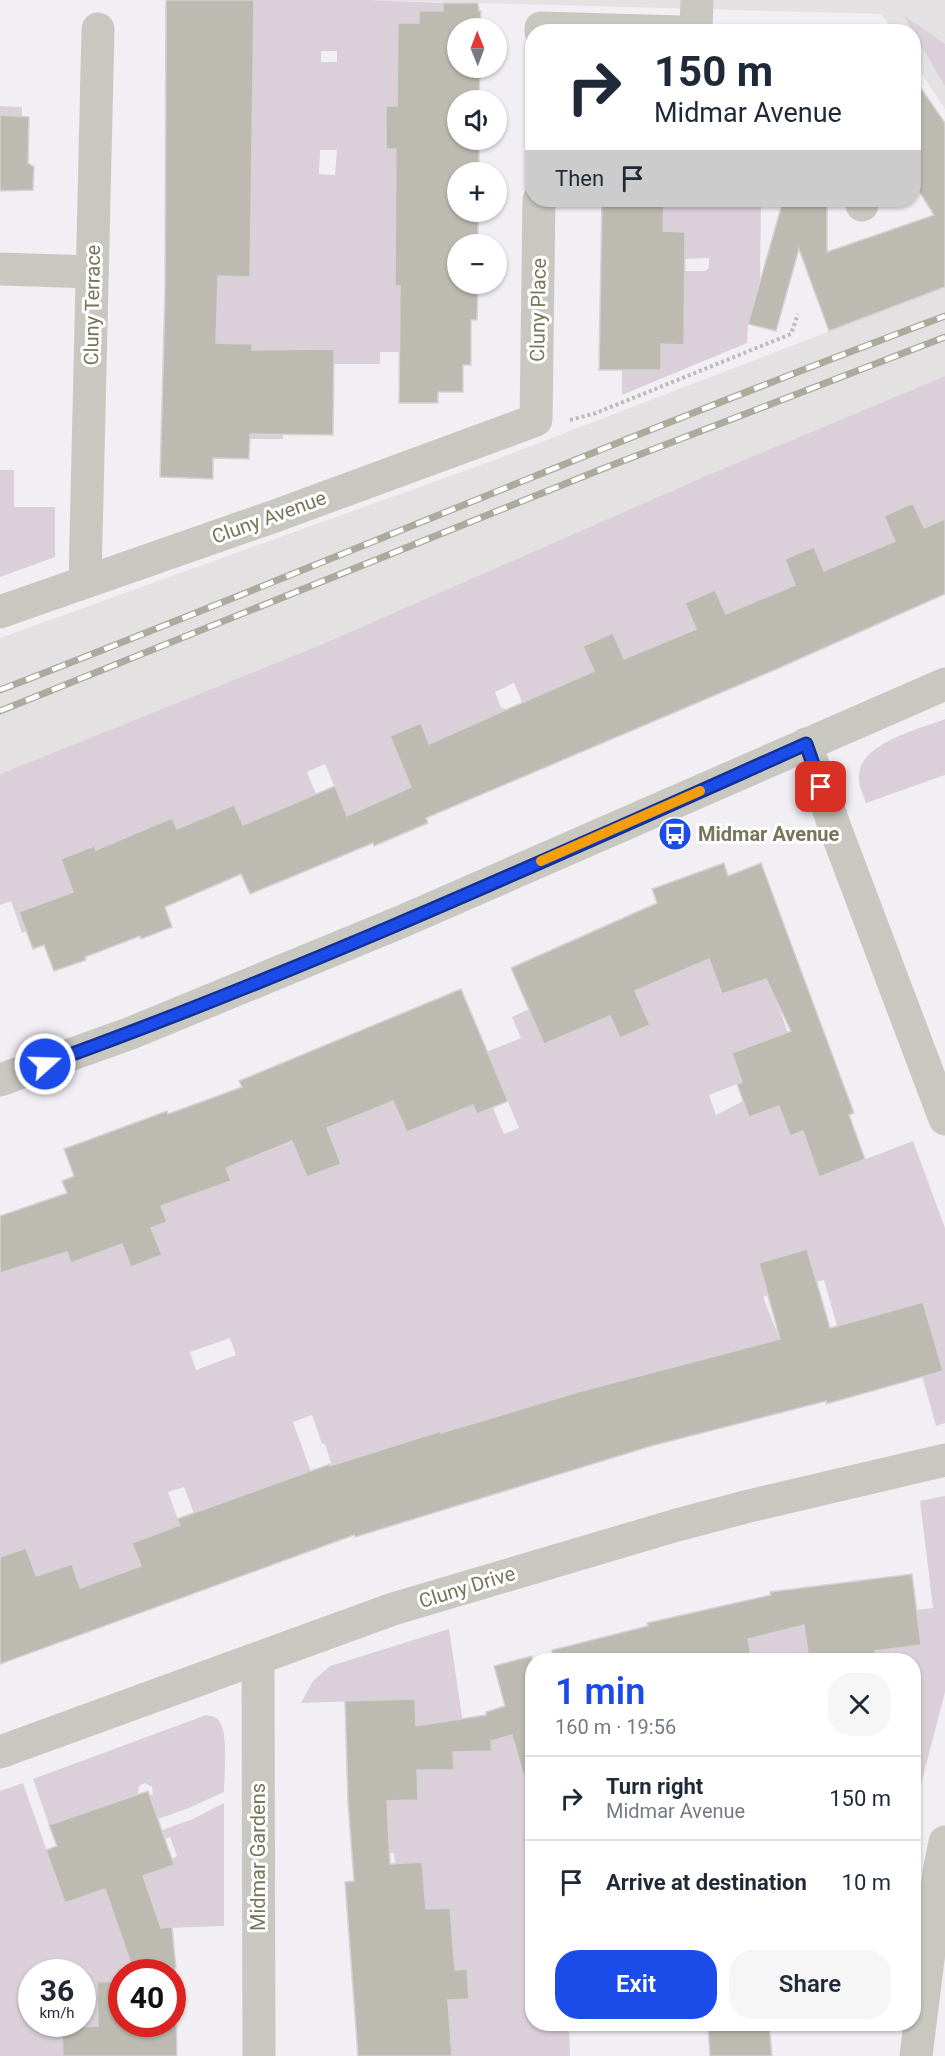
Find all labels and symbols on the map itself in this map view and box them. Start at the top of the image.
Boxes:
north arrow [447,18,507,78]
street label: Cluny Terrace [79,244,105,366]
street label: Cluny Place [525,258,551,362]
street label: Cluny Avenue [209,485,329,549]
pin [795,761,846,812]
bus stop icon: Midmar Avenue [657,816,693,852]
place label: Midmar Avenue [698,822,840,846]
position arrow [13,1032,77,1096]
street label: Cluny Drive [416,1561,518,1613]
street label: Midmar Gardens [246,1783,270,1931]
speed limit sign: 40 [108,1959,186,2037]

